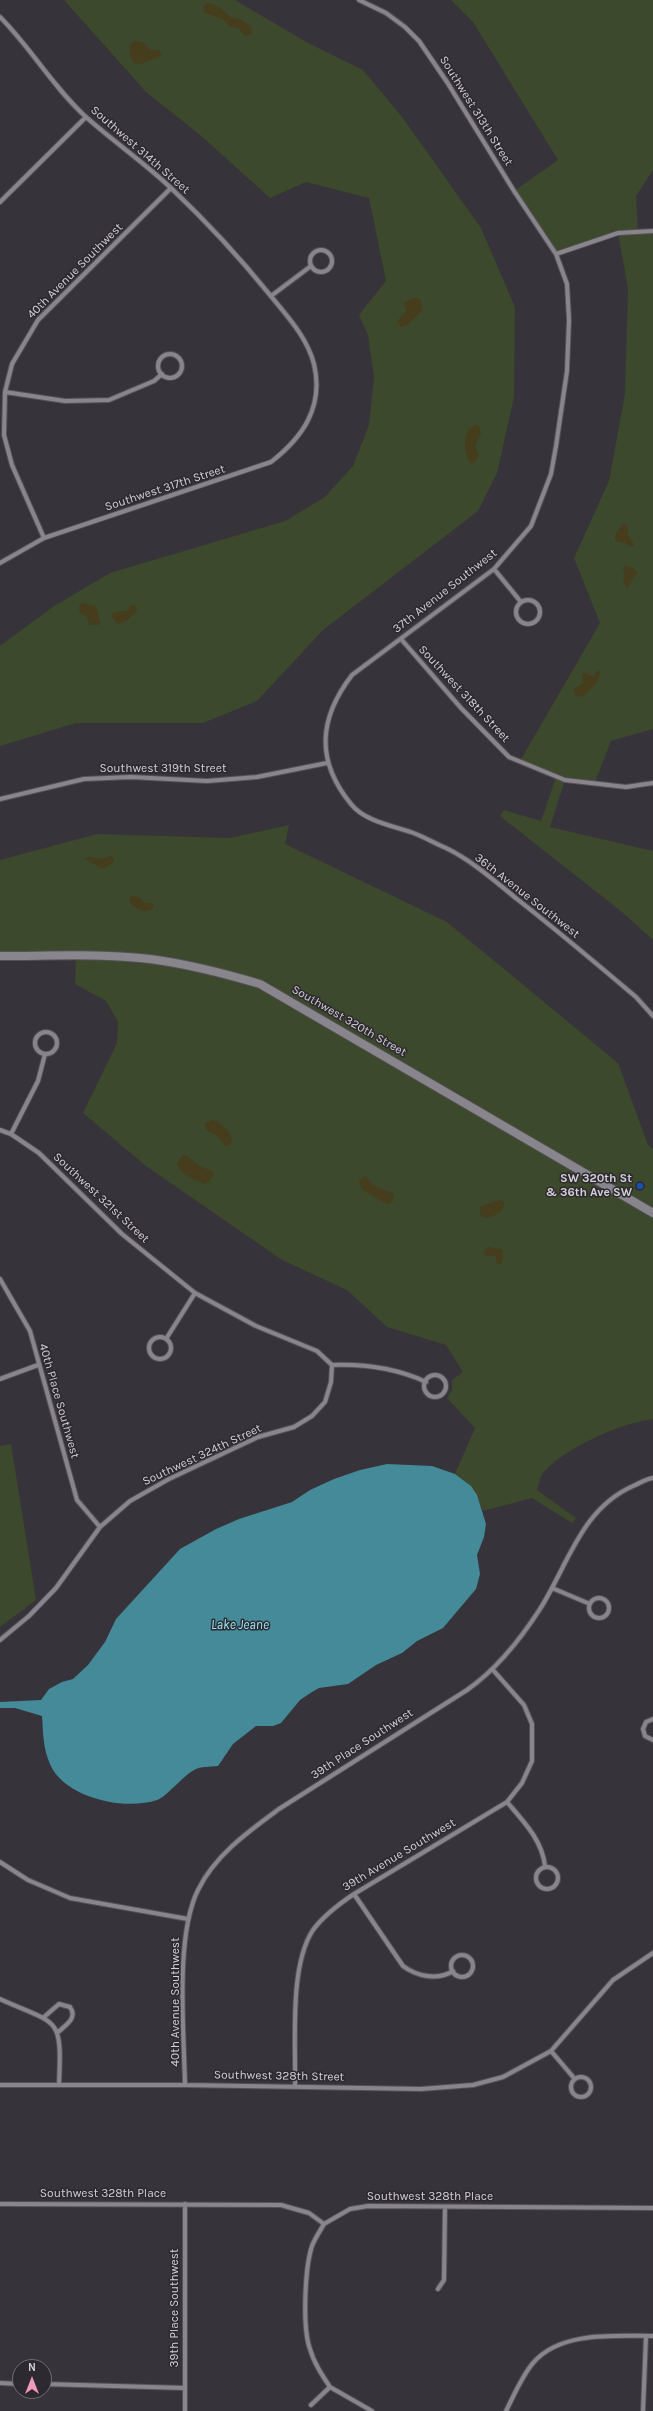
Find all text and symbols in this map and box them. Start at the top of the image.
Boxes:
street label: Southwest 313th Street [436,53,516,169]
street label: Southwest 314th Street [87,103,193,197]
street label: 40th Avenue Southwest [24,220,126,322]
street label: Southwest 317th Street [103,462,227,514]
street label: 37th Avenue Southwest [390,546,500,636]
street label: Southwest 318th Street [415,643,513,745]
street label: Southwest 319th Street [100,762,226,776]
street label: 36th Avenue Southwest [472,850,582,942]
street label: Southwest 320th Street [289,982,409,1060]
street label: Southwest 321st Street [50,1150,152,1246]
place label: SW 320th St & 36th Ave SW [545,1172,632,1200]
marker: SW 320th St & 36th Ave SW [635,1181,645,1191]
street label: 40th Place Southwest [36,1342,82,1460]
street label: Southwest 324th Street [140,1421,264,1489]
water label: Lake Jeane [211,1617,269,1633]
street label: 39th Place Southwest [308,1706,416,1782]
street label: 39th Avenue Southwest [340,1815,458,1895]
street label: 40th Avenue Southwest [169,1937,183,2067]
street label: Southwest 328th Street [214,2068,344,2084]
street label: Southwest 328th Place [40,2187,166,2201]
street label: Southwest 328th Place [367,2190,493,2204]
street label: 39th Place Southwest [168,2249,182,2367]
north arrow [12,2359,52,2399]
text: N [28,2361,36,2374]

